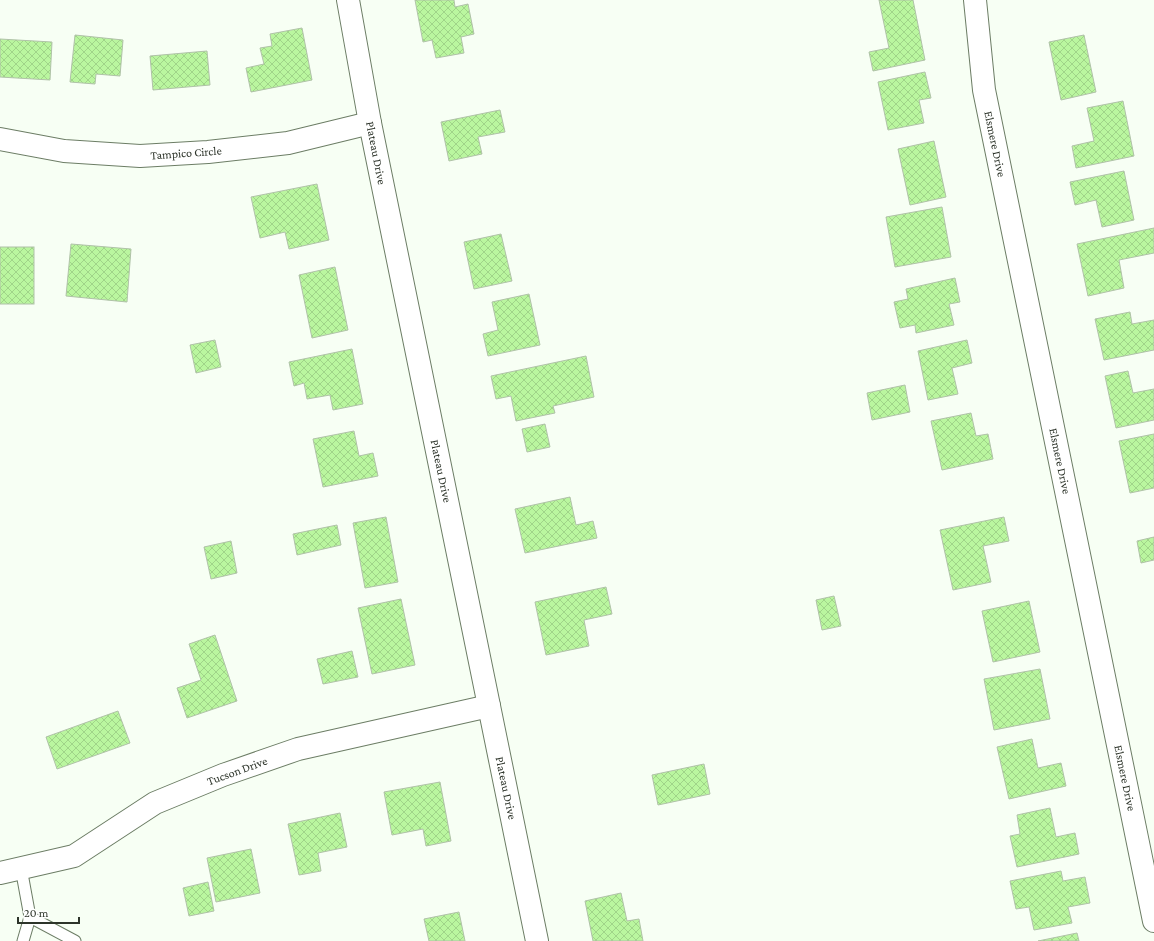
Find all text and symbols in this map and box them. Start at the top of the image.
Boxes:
street label: Elsmere Drive [981,110,1009,178]
street label: Plateau Drive [363,120,389,186]
street label: Tampico Circle [150,144,222,162]
street label: Elsmere Drive [1046,427,1074,495]
street label: Plateau Drive [427,438,455,504]
street label: Elsmere Drive [1111,744,1139,812]
street label: Tucson Drive [205,754,269,788]
street label: Plateau Drive [492,755,520,821]
scale bar [18,899,79,925]
text: 20 m [24,906,49,920]

